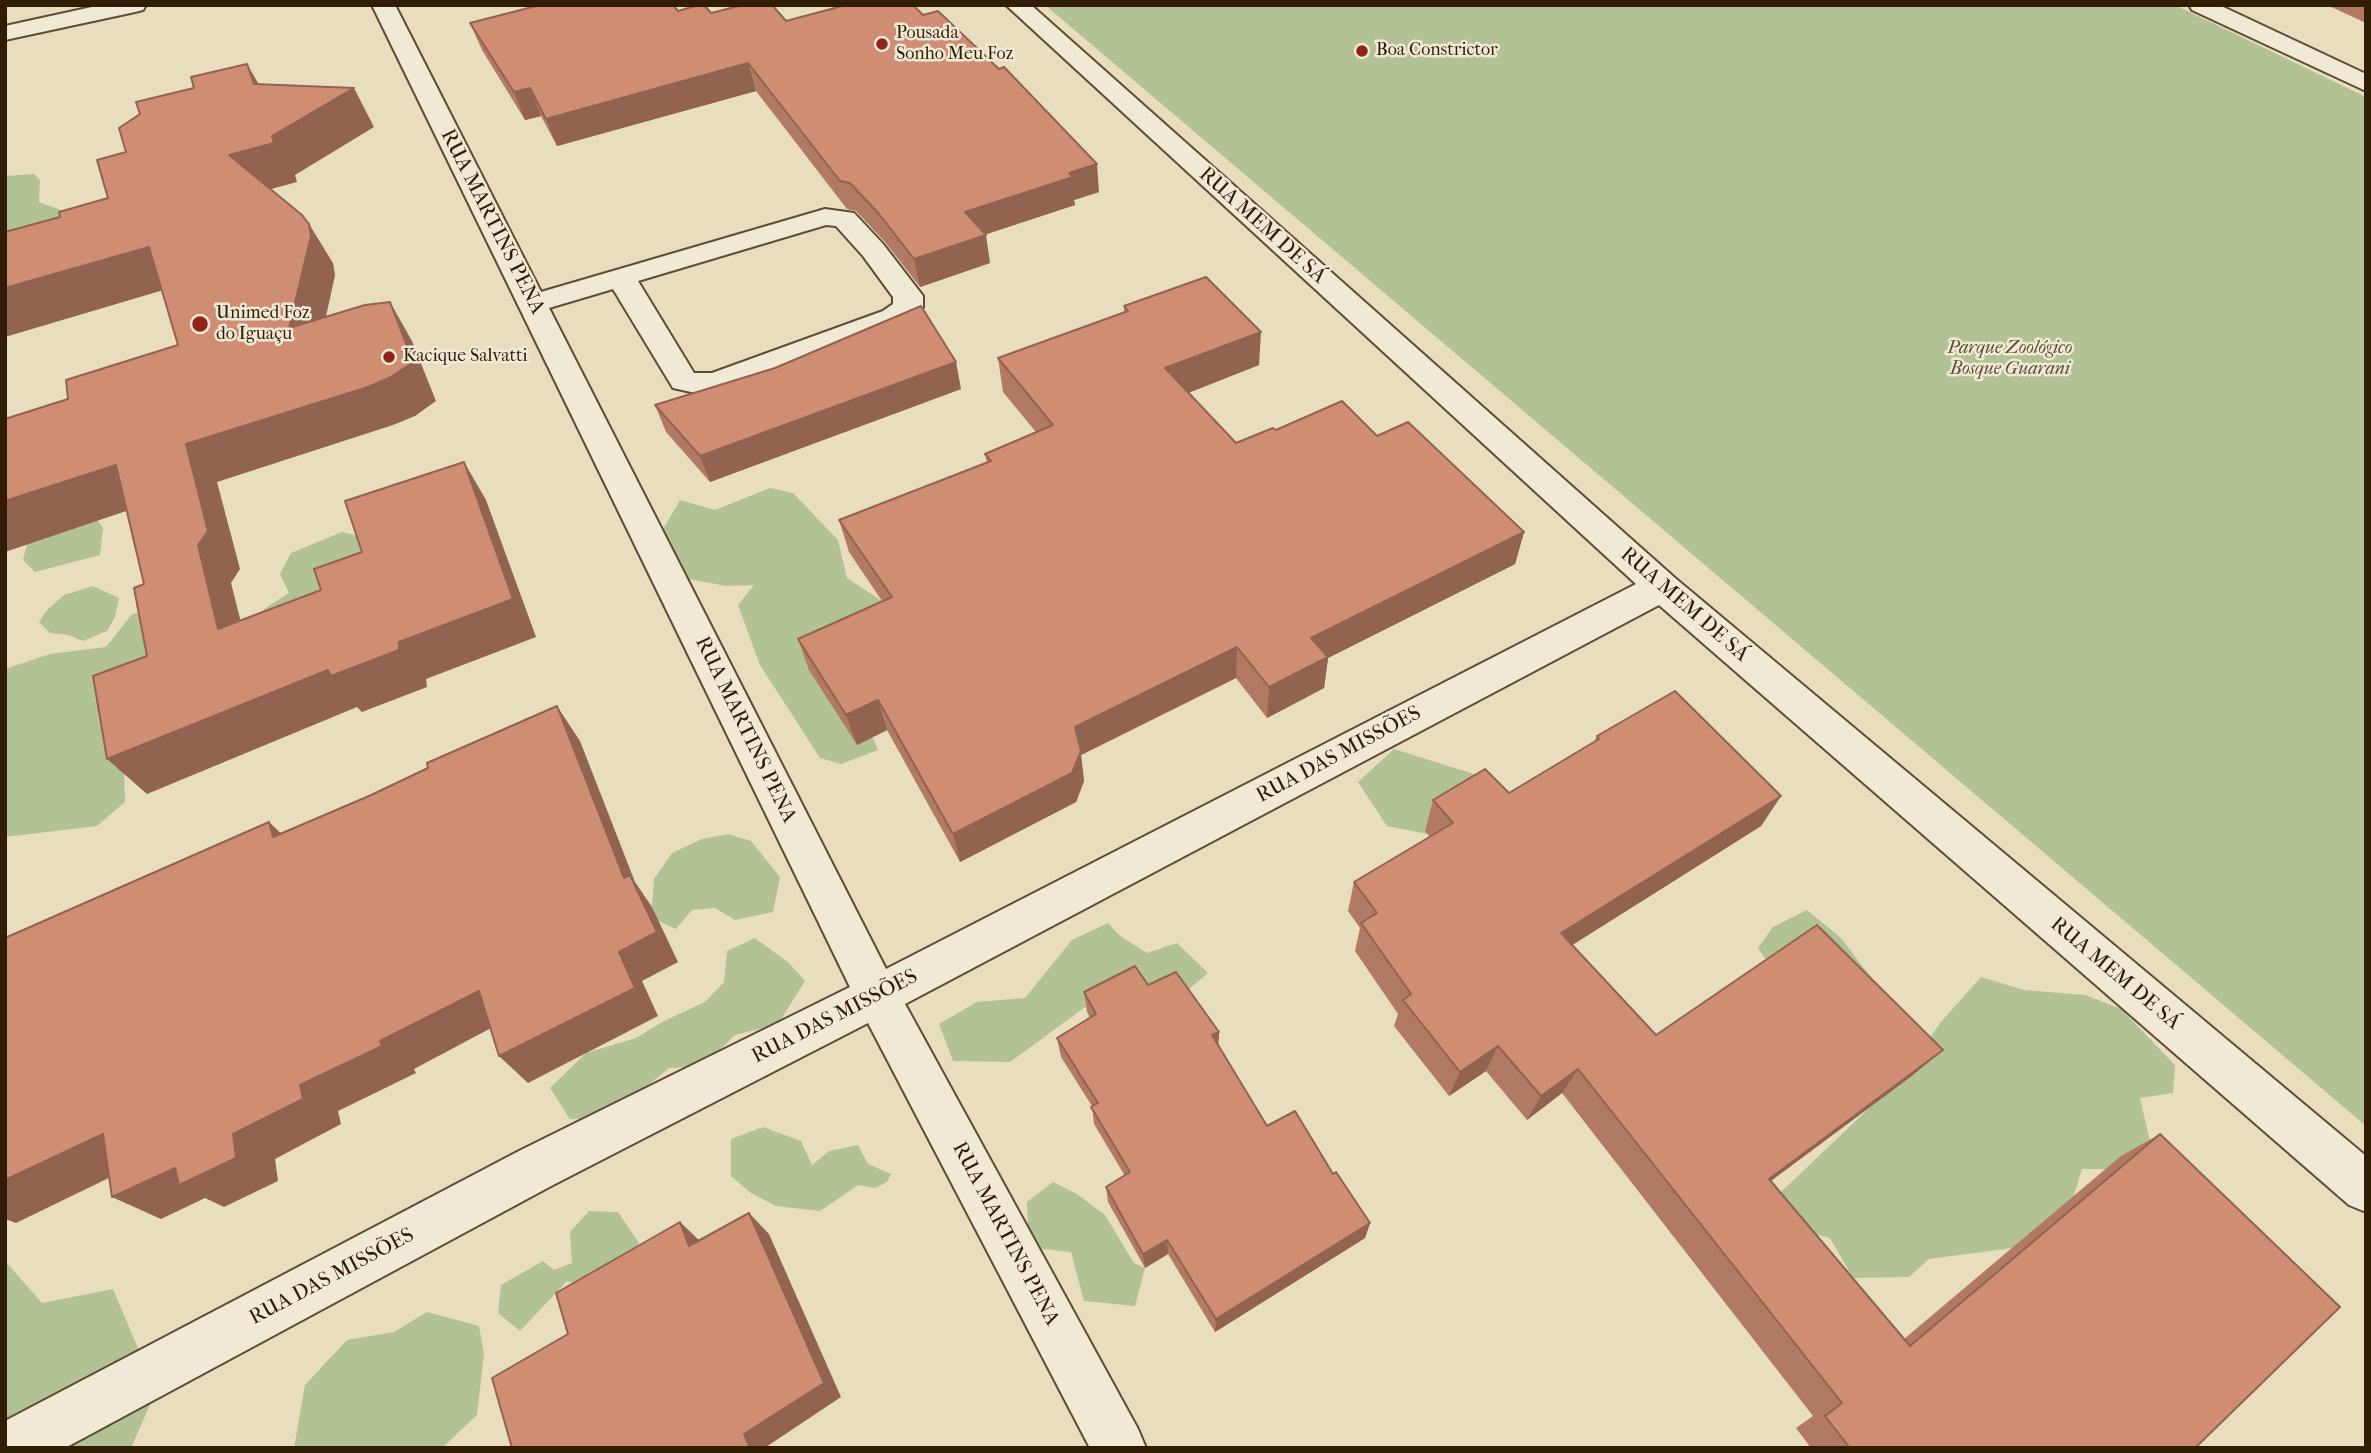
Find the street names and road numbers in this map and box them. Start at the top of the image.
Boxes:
street label: RUA MARTINS PENA [434,125,550,319]
street label: RUA MEM DE SÁ [1193,162,1331,290]
street label: RUA MEM DE SÁ [1615,542,1753,668]
street label: RUA MARTINS PENA [689,633,801,827]
street label: RUA DAS MISSÕES [1252,701,1426,809]
street label: RUA MEM DE SÁ [2045,912,2185,1036]
street label: RUA DAS MISSÕES [748,964,922,1070]
street label: RUA MARTINS PENA [946,1138,1064,1330]
street label: RUA DAS MISSÕES [245,1223,419,1331]

